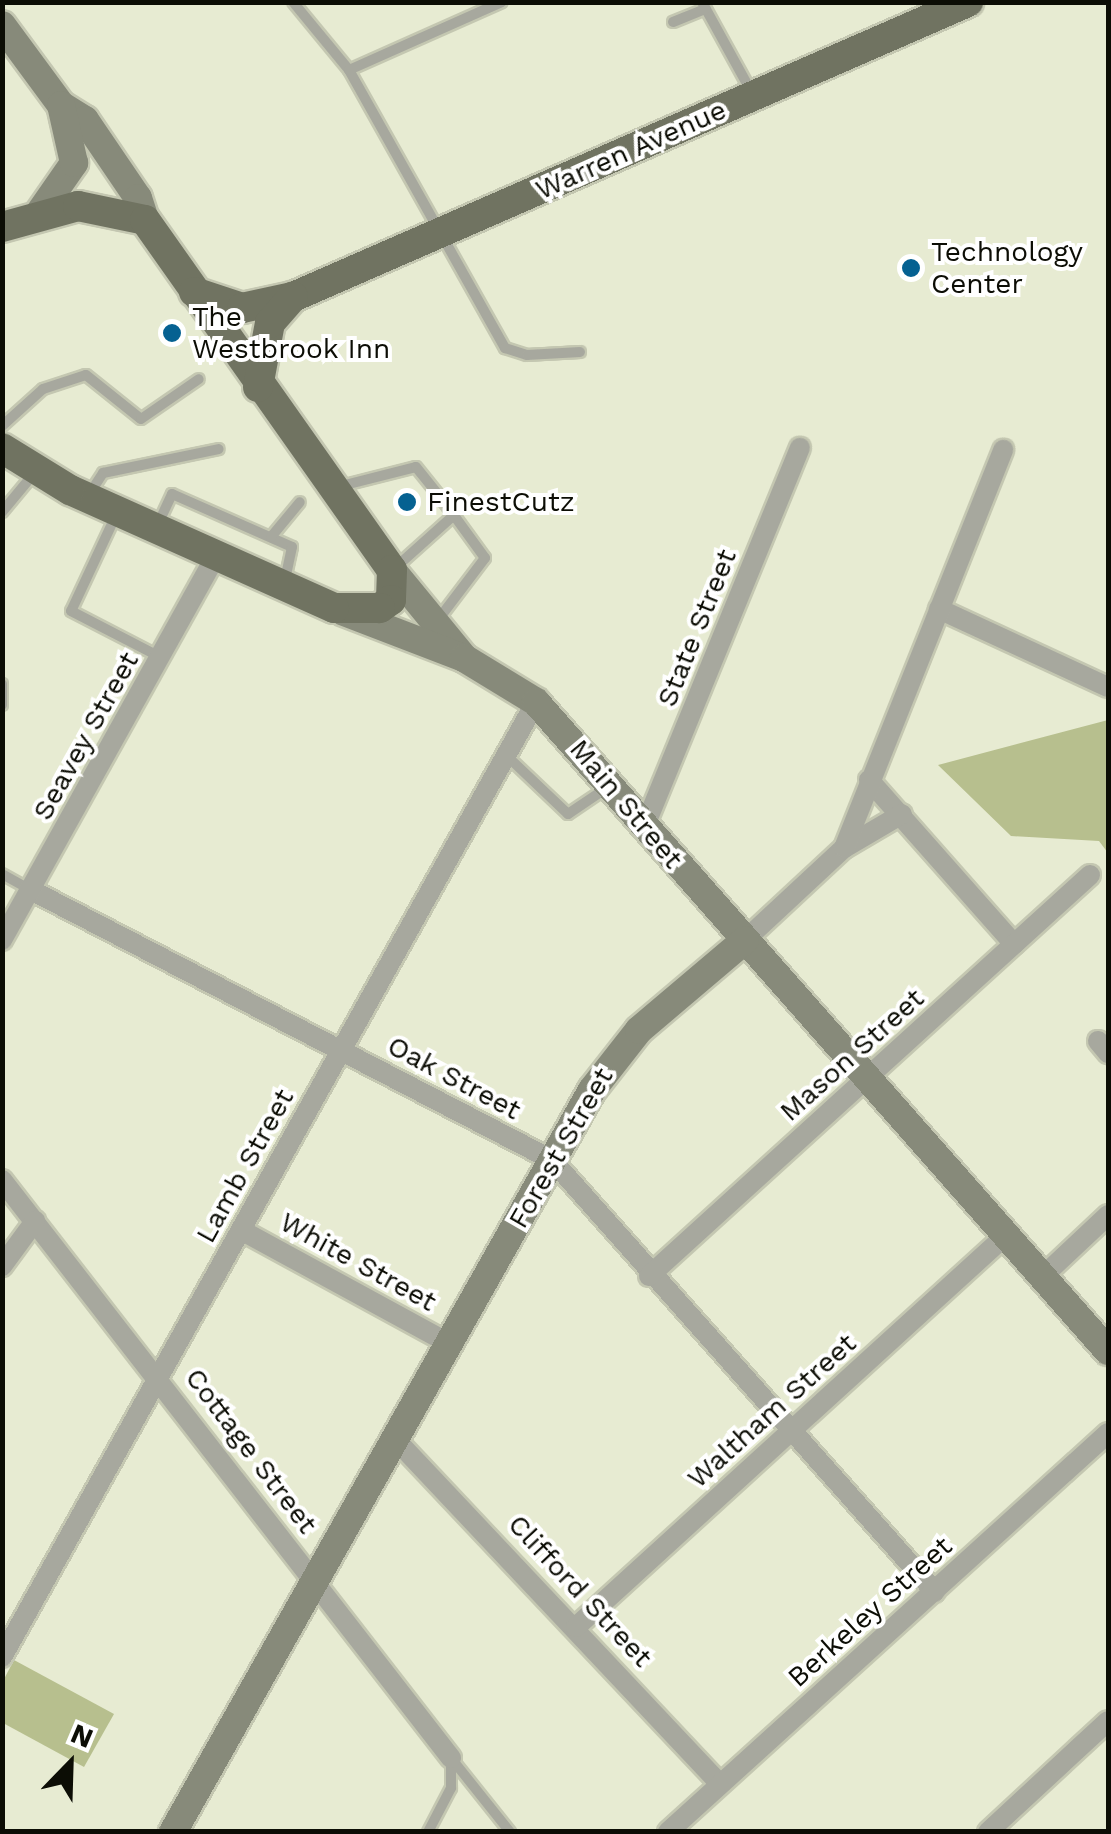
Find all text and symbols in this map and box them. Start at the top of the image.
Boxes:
street label: Warren Avenue [530,93,732,207]
place label: Technology Center [931,235,1083,301]
marker: Technology Center [900,257,922,279]
place label: The Westbrook Inn [192,300,391,366]
marker: The Westbrook Inn [161,322,183,344]
place label: FinestCutz [427,485,575,519]
marker: FinestCutz [396,491,418,513]
street label: State Street [650,544,744,712]
street label: Seavey Street [26,646,146,826]
street label: Main Street [562,733,690,875]
street label: Mason Street [773,982,931,1128]
street label: Oak Street [381,1029,527,1127]
street label: Forest Street [502,1062,620,1234]
street label: Lamb Street [189,1083,301,1249]
street label: White Street [274,1205,442,1319]
street label: Waltham Street [681,1327,863,1495]
street label: Cottage Street [178,1362,324,1540]
street label: Clifford Street [501,1508,659,1674]
street label: Berkeley Street [781,1529,959,1695]
north arrow [20,1714,120,1814]
text: N [66,1717,98,1755]

